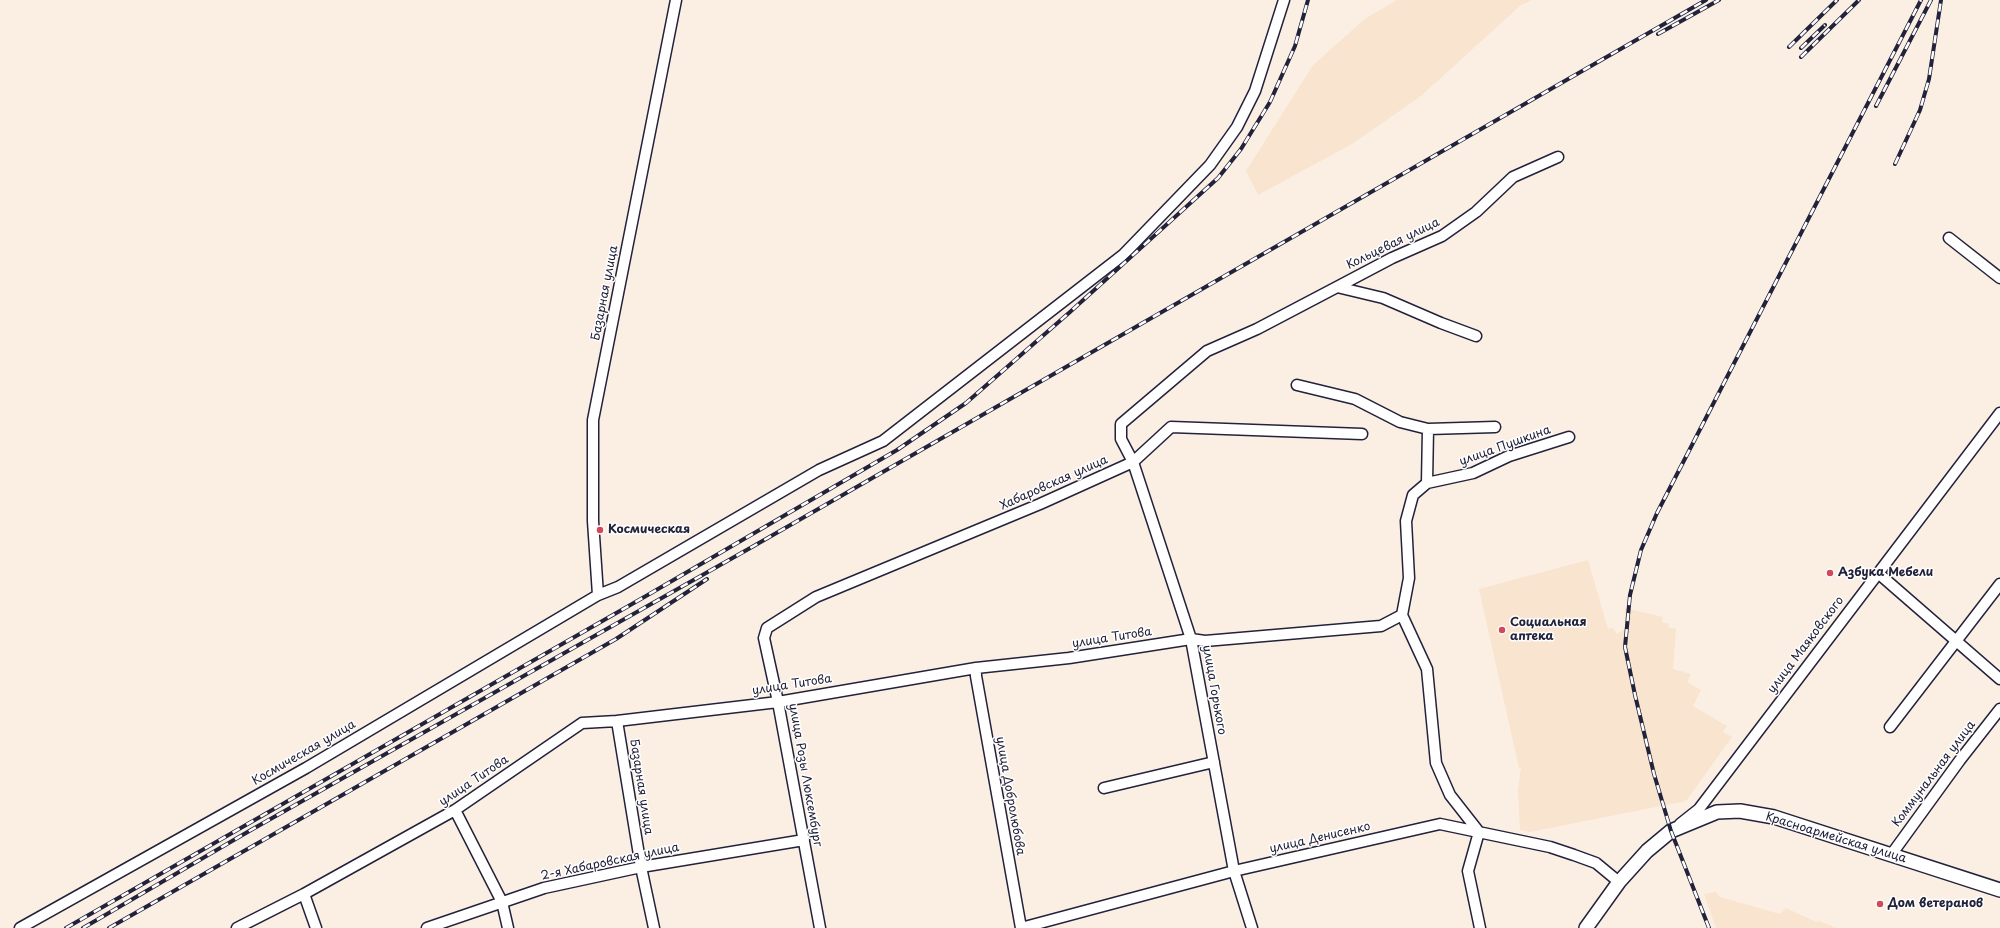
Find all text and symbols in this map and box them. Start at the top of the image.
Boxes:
street label: Кольцевая улица [1344,215,1442,273]
street label: Базарная улица [589,244,621,342]
street label: улица Пушкина [1457,423,1553,469]
street label: Хабаровская улица [998,453,1110,513]
place label: Космическая [608,523,690,537]
marker: Космическая [595,525,605,535]
place label: Азбука Мебели [1838,566,1933,580]
marker: Азбука Мебели [1825,568,1835,578]
street label: улица Маяковского [1765,594,1847,696]
place label: Социальная аптека [1510,616,1586,644]
street label: улица Титова [1071,625,1153,651]
marker: Социальная аптека [1497,625,1507,635]
street label: улица Горького [1199,644,1229,736]
street label: улица Титова [751,672,833,698]
street label: улица Розы Люксембург [785,702,825,848]
street label: Космическая улица [250,717,358,789]
street label: Коммунальная улица [1889,718,1979,830]
street label: улица Добролюбова [992,735,1028,857]
street label: Базарная улица [626,738,656,836]
street label: улица Титова [437,753,511,809]
street label: Красноармейская улица [1764,810,1908,866]
street label: улица Денисенко [1268,819,1372,857]
street label: 2-я Хабаровская улица [540,840,680,884]
place label: Дом ветеранов [1888,897,1983,911]
marker: Дом ветеранов [1875,899,1885,909]

